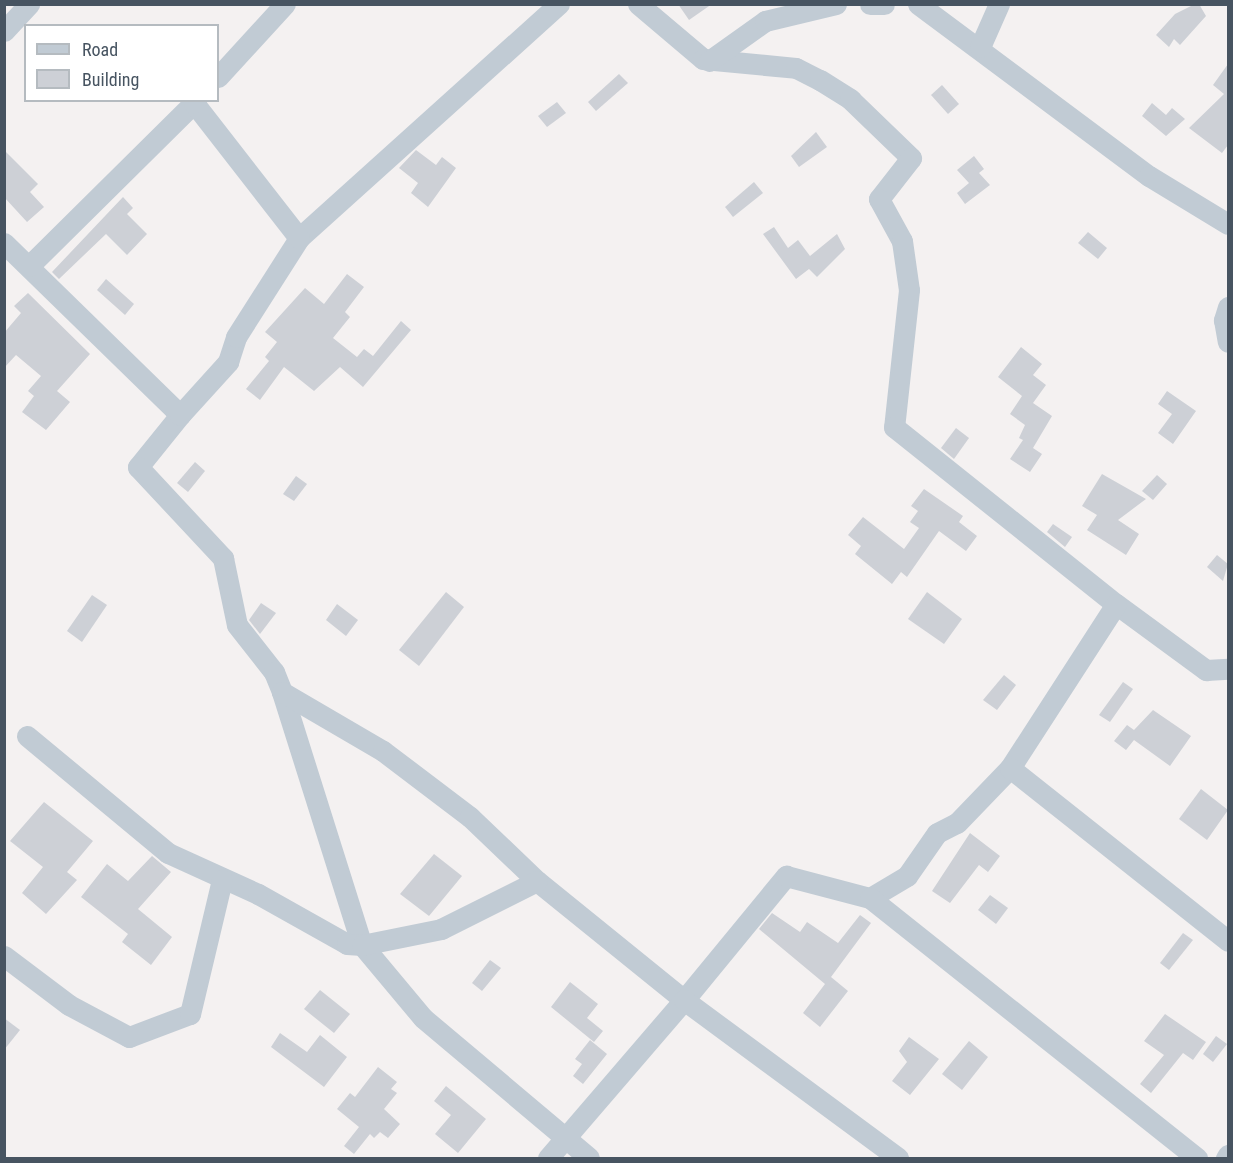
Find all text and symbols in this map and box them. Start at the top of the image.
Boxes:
legend [24,24,219,102]
text: Road [82,39,118,60]
text: Building [82,69,139,90]

